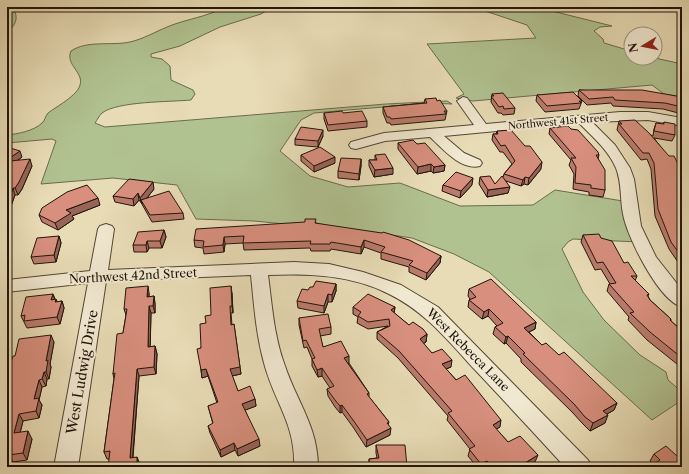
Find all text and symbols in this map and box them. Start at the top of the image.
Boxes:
north arrow [623,26,663,66]
text: N [625,41,641,54]
street label: Northwest 41st Street [507,111,609,132]
street label: Northwest 42nd Street [69,265,198,286]
street label: West Rebecca Lane [423,304,513,394]
street label: West Ludwig Drive [62,308,102,437]

